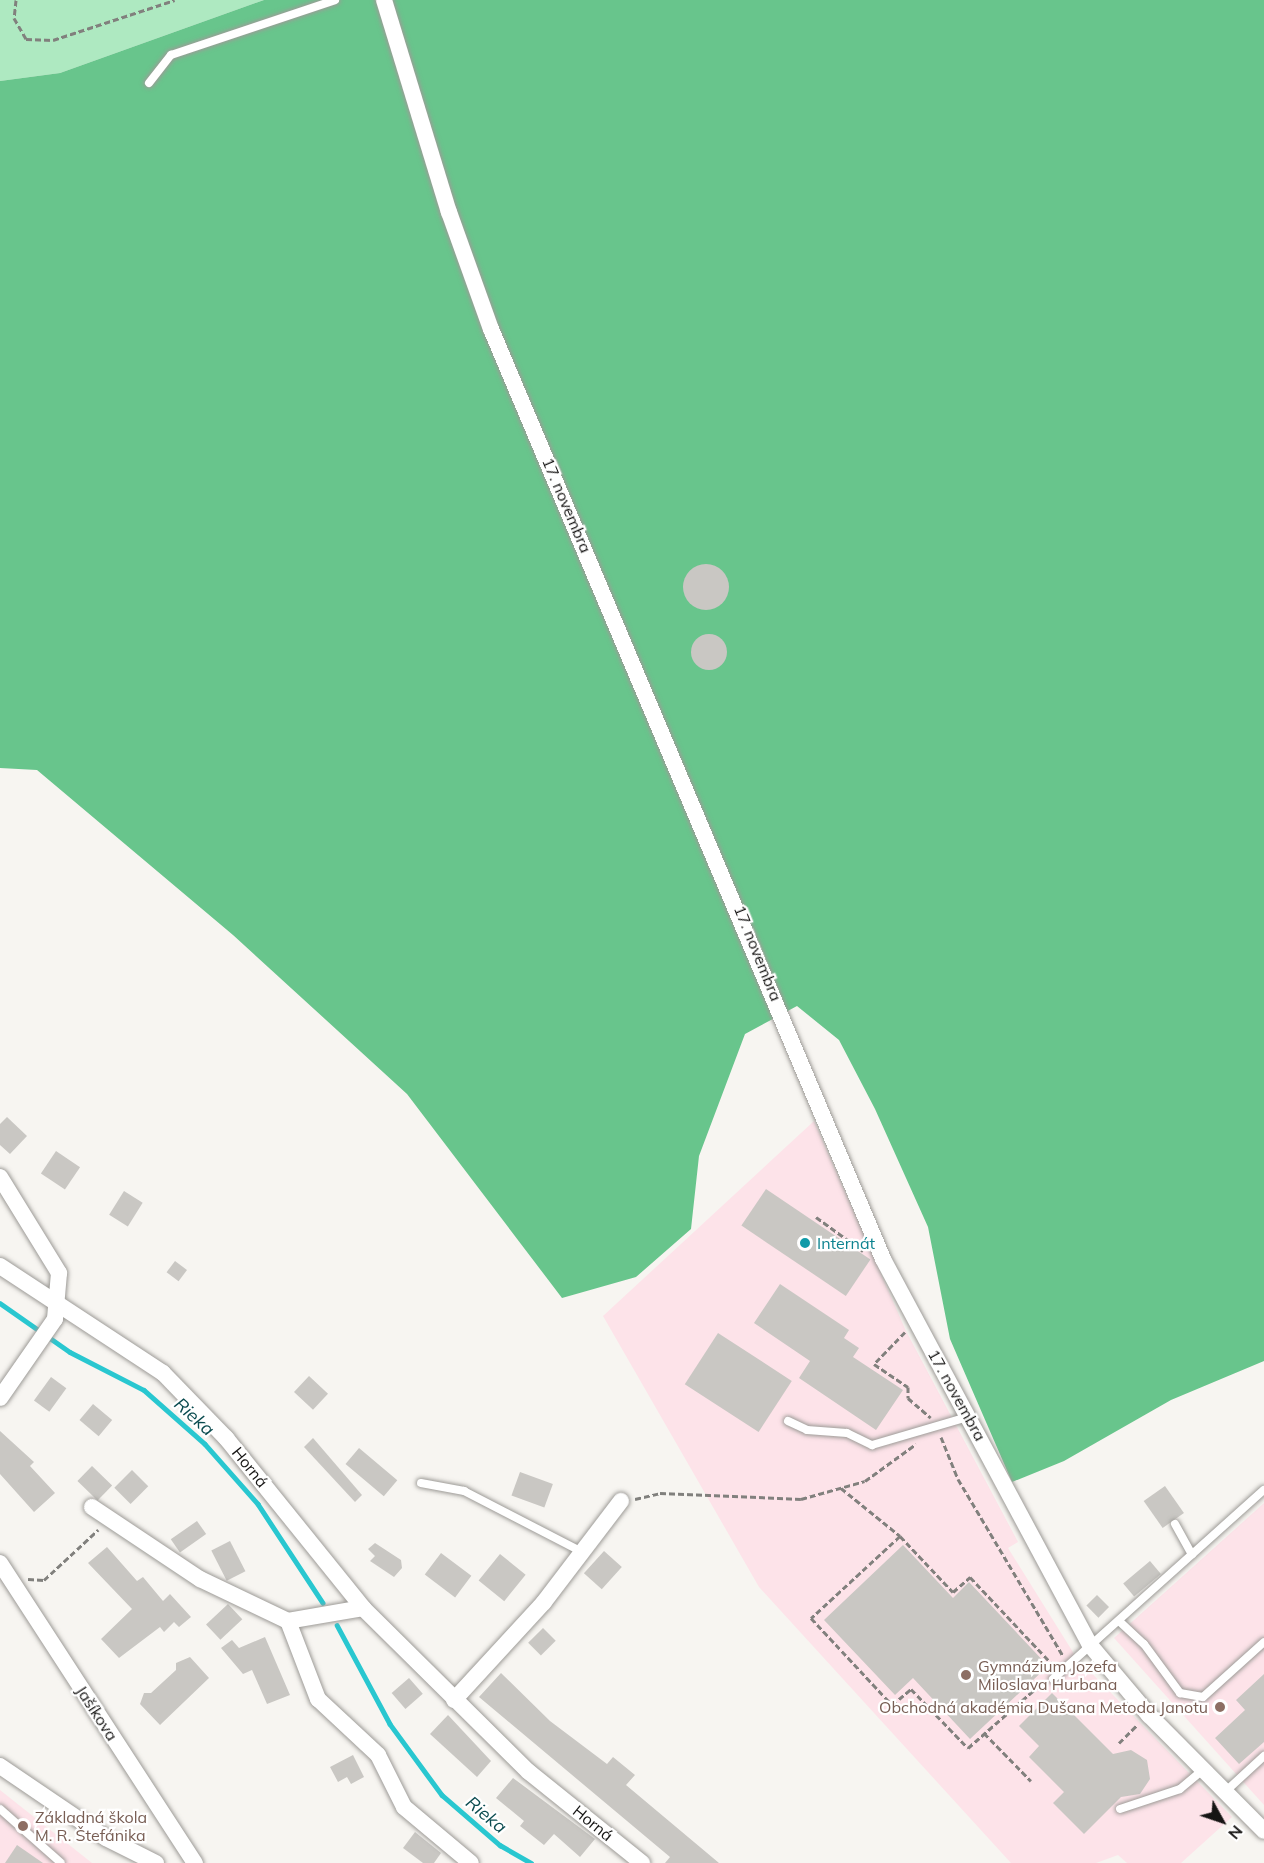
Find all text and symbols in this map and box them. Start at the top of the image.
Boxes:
street label: 17. novembra [538,455,596,555]
street label: 17. novembra [730,902,786,1004]
place label: Internát [817,1233,875,1253]
marker: Internát [798,1236,812,1250]
street label: 17. novembra [924,1346,990,1444]
water label: Rieka [169,1393,219,1441]
street label: Horná [228,1443,272,1491]
place label: Gymnázium Jozefa Miloslava Hurbana [978,1656,1117,1694]
marker: Gymnázium Jozefa Miloslava Hurbana [959,1668,973,1682]
street label: Jašíkova [72,1682,122,1744]
place label: Obchodná akadémia Dušana Metoda Janotu [879,1697,1208,1717]
marker: Obchodná akadémia Dušana Metoda Janotu [1213,1700,1227,1714]
north arrow [1192,1791,1252,1851]
water label: Rieka [461,1792,511,1838]
street label: Horná [569,1801,617,1845]
place label: Základná škola M. R. Štefánika [35,1807,147,1845]
marker: Základná škola M. R. Štefánika [16,1819,30,1833]
text: N [1224,1822,1247,1844]

